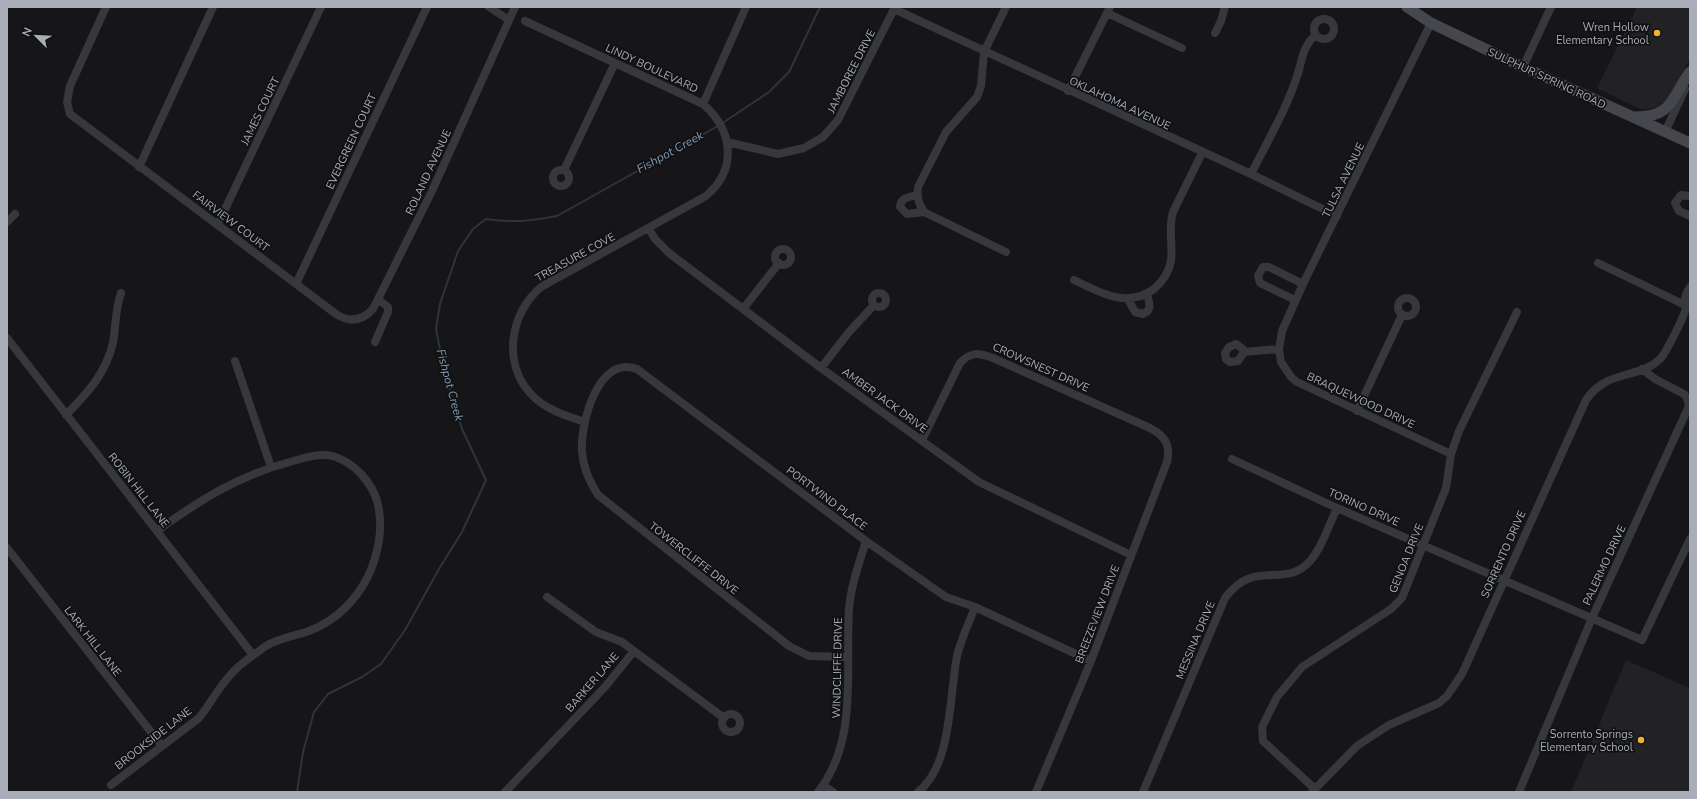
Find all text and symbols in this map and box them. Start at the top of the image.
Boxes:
north arrow [16,16,56,56]
place label: Wren Hollow Elementary School [1556,20,1650,48]
text: N [19,25,36,39]
street label: JAMBOREE DRIVE [823,27,879,117]
marker: Wren Hollow Elementary School [1652,28,1662,38]
street label: LINDY BOULEVARD [603,40,701,97]
street label: SULPHUR SPRING ROAD [1485,44,1608,112]
street label: OKLAHOMA AVENUE [1067,73,1173,134]
street label: JAMES COURT [237,74,284,149]
street label: EVERGREEN COURT [323,91,380,192]
street label: ROLAND AVENUE [402,127,455,217]
water label: Fishpot Creek [634,127,707,177]
street label: TULSA AVENUE [1319,140,1368,220]
street label: FAIRVIEW COURT [189,188,272,255]
street label: TREASURE COVE [533,229,618,286]
street label: CROWSNEST DRIVE [990,339,1092,396]
water label: Fishpot Creek [433,347,468,424]
street label: AMBER JACK DRIVE [839,364,931,437]
street label: BRAQUEWOOD DRIVE [1304,369,1417,432]
street label: ROBIN HILL LANE [105,450,173,531]
street label: PORTWIND PLACE [783,463,870,534]
street label: TORINO DRIVE [1326,485,1402,530]
street label: SORRENTO DRIVE [1477,508,1529,600]
street label: TOWERCLIFFE DRIVE [646,519,742,598]
street label: GENOA DRIVE [1386,521,1427,595]
street label: PALERMO DRIVE [1579,523,1630,608]
street label: BREEZEVIEW DRIVE [1072,563,1123,666]
street label: MESSINA DRIVE [1172,599,1219,681]
street label: LARK HILL LANE [60,603,125,679]
street label: WINDCLIFFE DRIVE [829,617,846,719]
street label: BARKER LANE [562,649,622,715]
street label: BROOKSIDE LANE [112,704,195,773]
place label: Sorrento Springs Elementary School [1540,727,1634,755]
marker: Sorrento Springs Elementary School [1636,735,1646,745]

